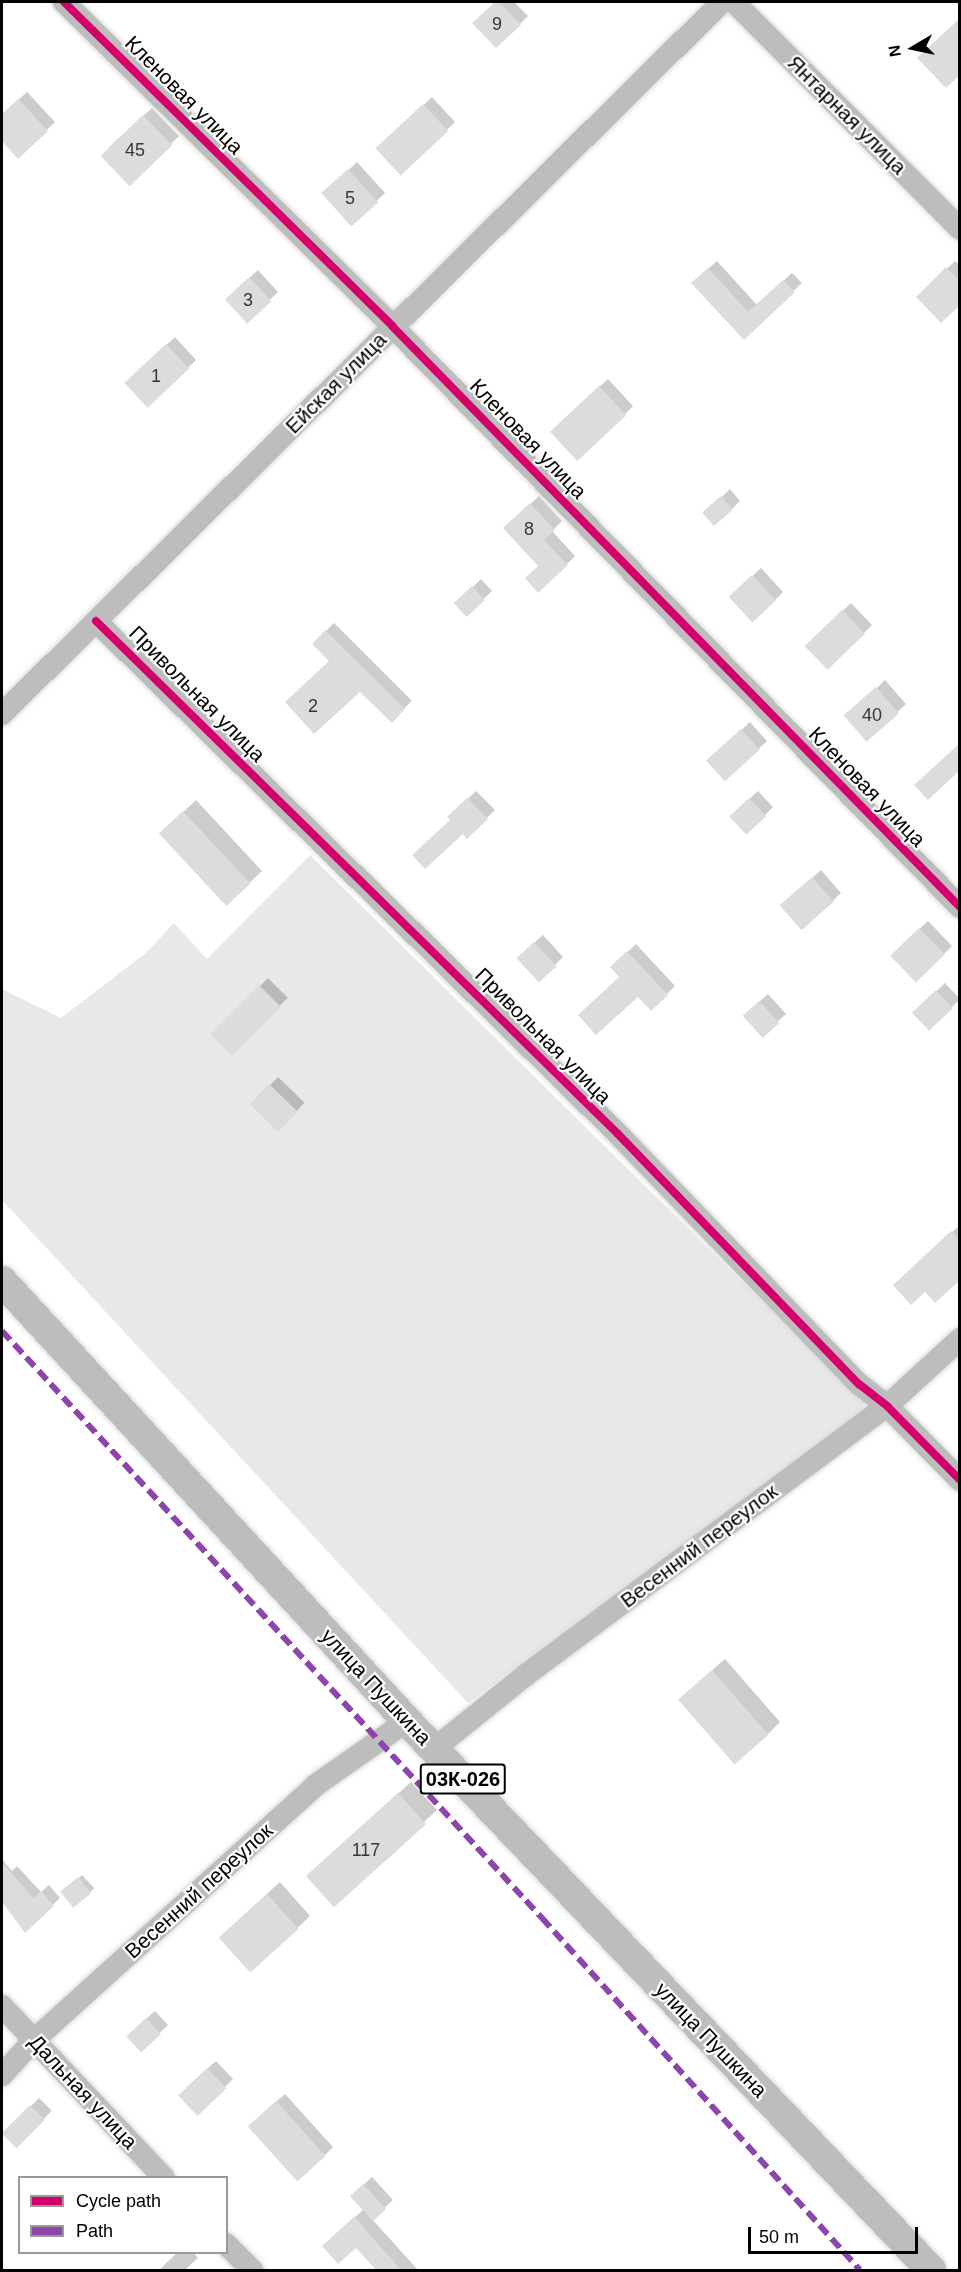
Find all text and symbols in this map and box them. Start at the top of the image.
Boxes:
house number: 9 [492,13,502,35]
north arrow [883,18,943,78]
street label: Кленовая улица [120,31,248,159]
text: N [885,44,904,58]
street label: Янтарная улица [782,50,912,180]
house number: 45 [125,139,145,161]
house number: 5 [345,187,355,209]
house number: 3 [243,289,253,311]
street label: Ейская улица [280,327,392,439]
house number: 1 [151,365,161,387]
street label: Кленовая улица [464,374,592,504]
house number: 8 [524,518,534,540]
street label: Привольная улица [124,621,270,767]
house number: 2 [308,695,318,717]
house number: 40 [862,704,882,726]
street label: Кленовая улица [803,722,931,852]
street label: Привольная улица [470,963,616,1109]
street label: Весенний переулок [616,1479,782,1613]
street label: улица Пушкина [316,1623,436,1751]
road number: 03К-026 [420,1762,506,1796]
street label: Весенний переулок [120,1818,278,1964]
house number: 117 [352,1839,380,1861]
street label: улица Пушкина [650,1977,772,2103]
street label: Дальная улица [24,2030,142,2154]
legend [18,2176,228,2254]
text: Cycle path [76,2191,161,2211]
scale bar [751,2215,920,2253]
text: Path [76,2221,113,2241]
text: 50 m [759,2227,799,2247]

